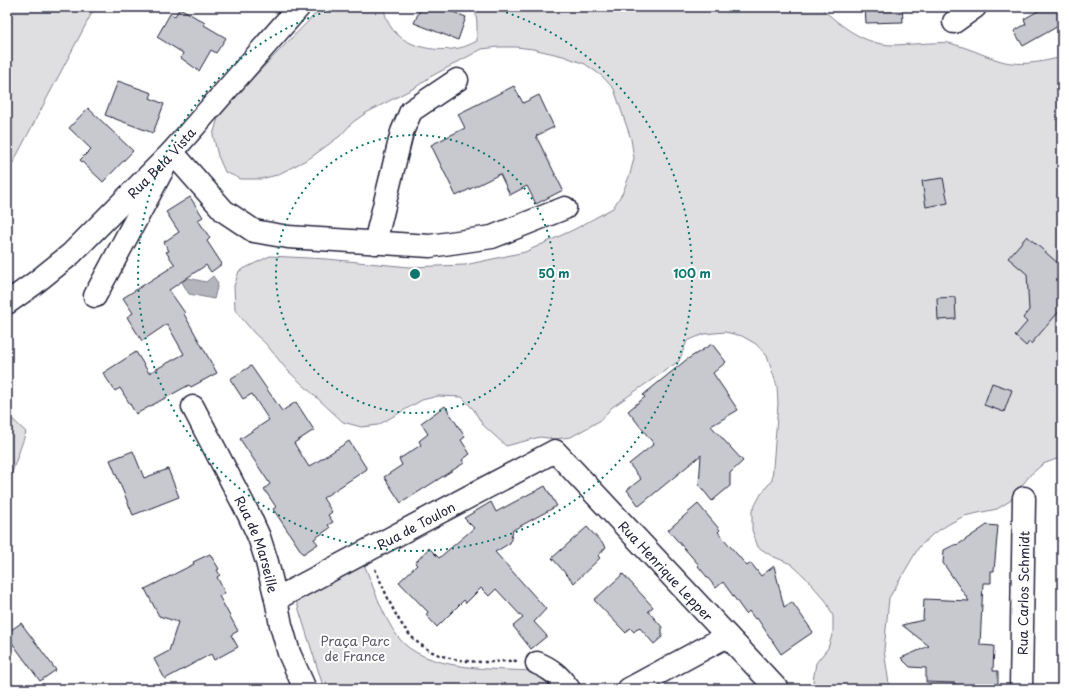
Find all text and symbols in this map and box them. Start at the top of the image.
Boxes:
street label: Rua Bela Vista [122,122,200,202]
text: 50 m [538,264,570,282]
text: 100 m [673,264,711,282]
centre of rings [408,267,422,281]
street label: Rua de Marseille [231,492,284,594]
street label: Rua de Toulon [373,496,458,554]
street label: Rua Henrique Lepper [615,516,718,625]
street label: Rua Carlos Schmidt [1012,531,1033,655]
park label: Praça Parc de France [320,631,390,665]

